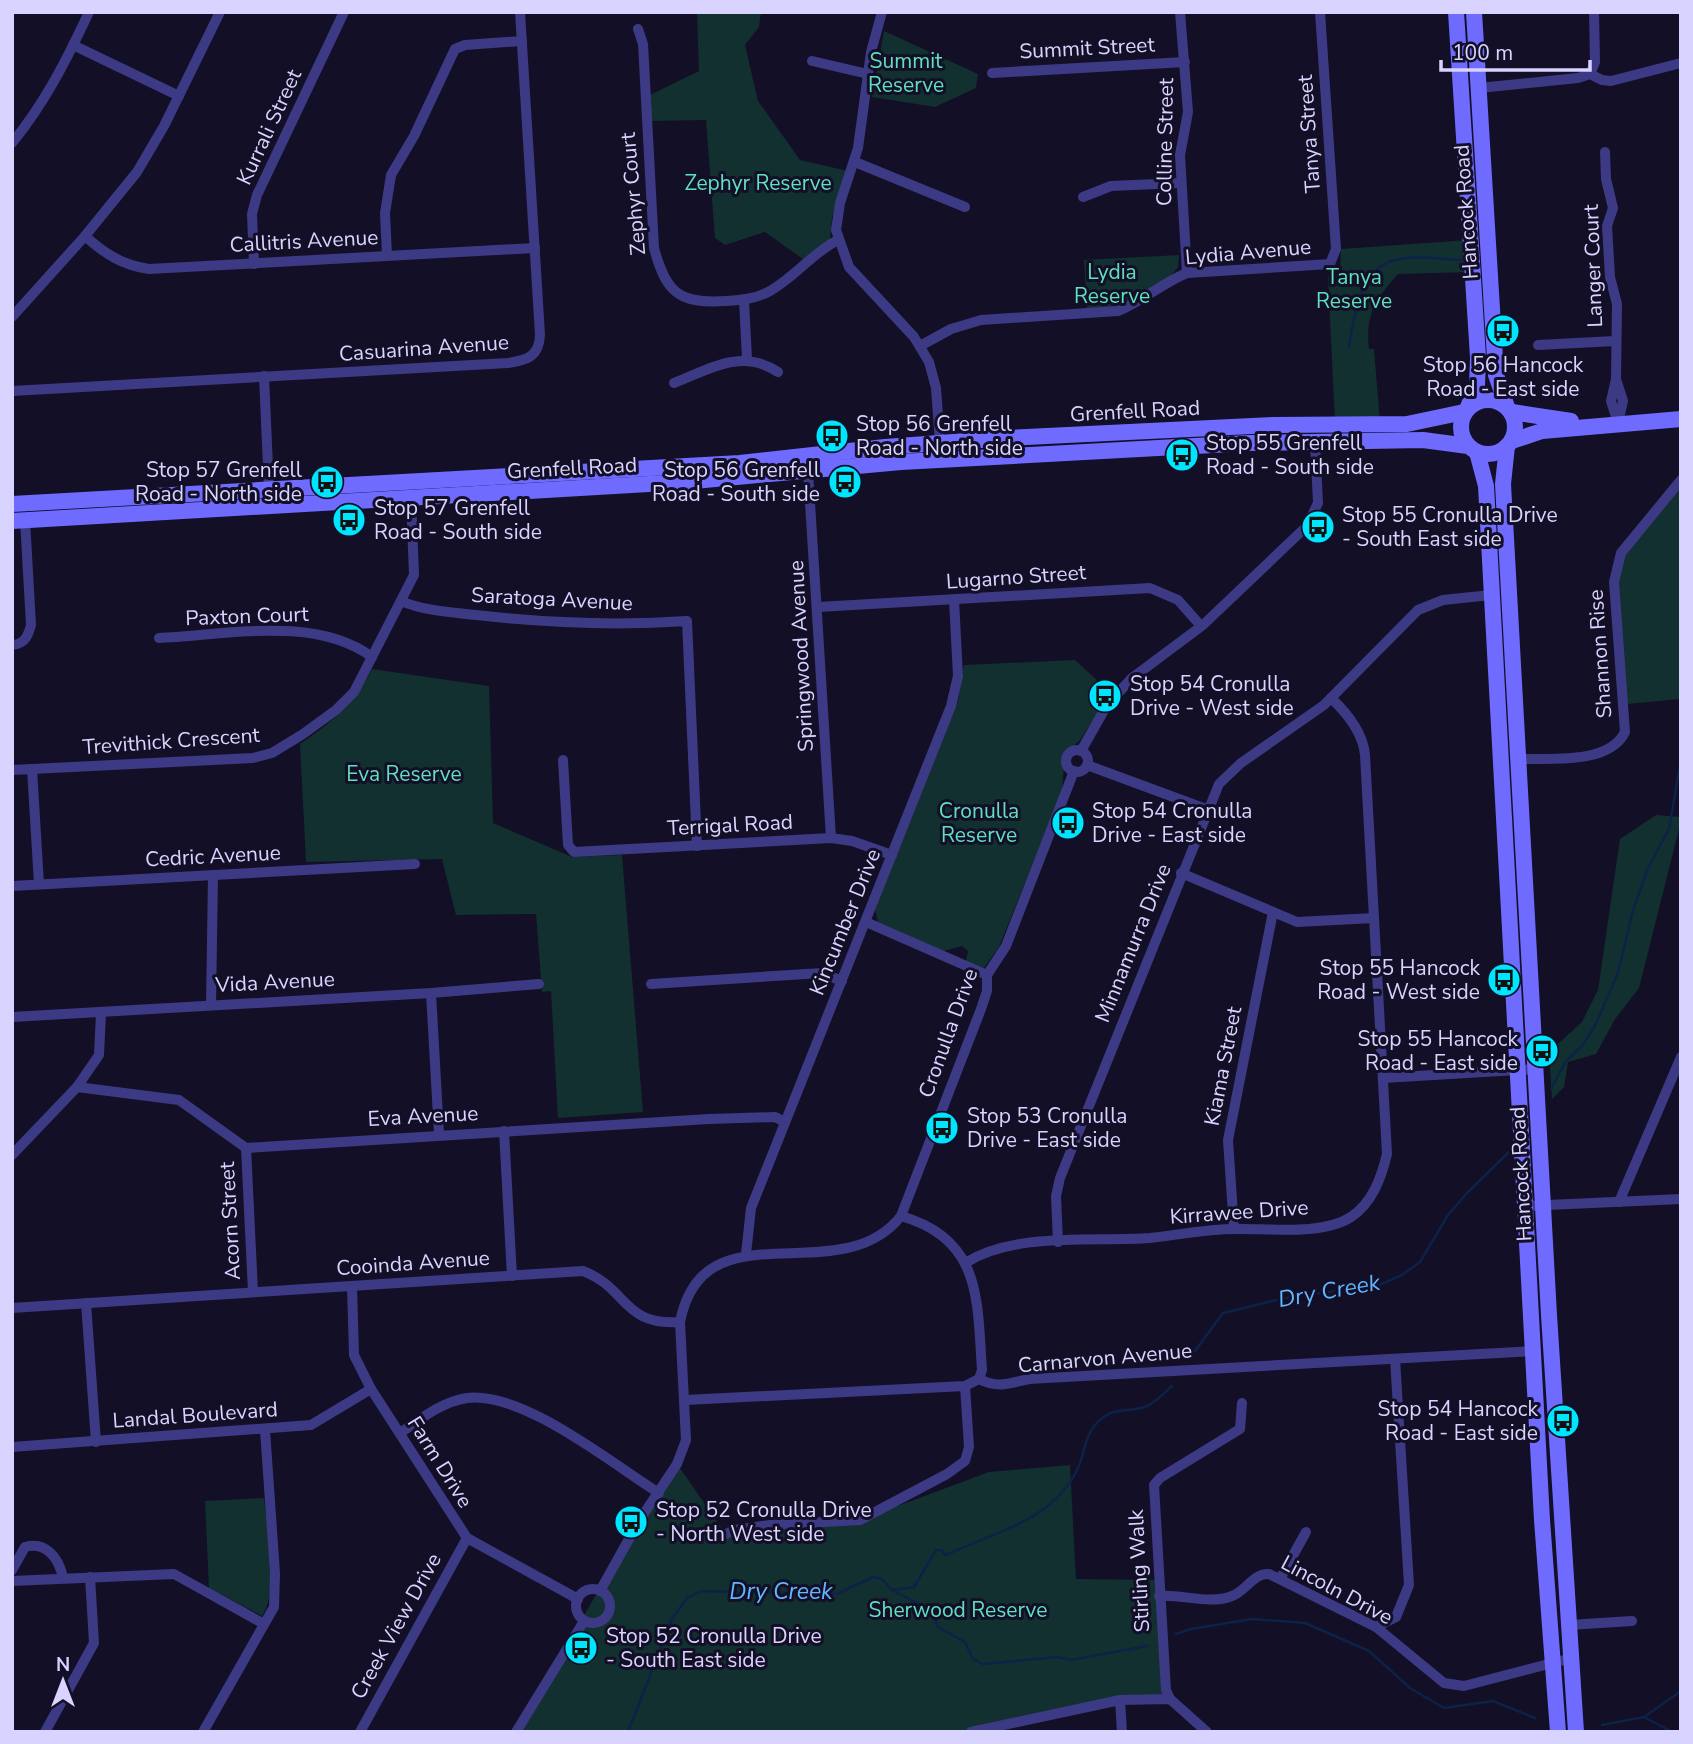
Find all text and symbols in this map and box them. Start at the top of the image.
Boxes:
scale bar [1441,28,1590,72]
street label: Summit Street [1019,30,1156,66]
text: 100 m [1452,39,1513,67]
park label: Summit Reserve [868,47,944,99]
street label: Kurrali Street [230,64,308,189]
street label: Tanya Street [1291,73,1327,194]
street label: Colline Street [1150,77,1180,206]
street label: Zephyr Court [614,131,652,257]
street label: Hancock Road [1447,144,1485,280]
park label: Zephyr Reserve [684,169,832,197]
street label: Langer Court [1577,203,1609,328]
street label: Callitris Avenue [229,223,379,259]
street label: Lydia Avenue [1184,233,1312,271]
park label: Lydia Reserve [1074,258,1150,310]
park label: Tanya Reserve [1316,263,1392,315]
bus stop icon: Stop 56 Hancock Road - East side [1484,312,1522,350]
street label: Casuarina Avenue [338,328,510,368]
place label: Stop 56 Hancock Road - East side [1423,351,1584,403]
street label: Grenfell Road [1069,394,1201,428]
place label: Stop 56 Grenfell Road - North side [856,410,1023,462]
bus stop icon: Stop 56 Grenfell Road - North side [813,417,851,455]
place label: Stop 55 Grenfell Road - South side [1206,429,1374,481]
bus stop icon: Stop 55 Grenfell Road - South side [1163,436,1201,474]
street label: Grenfell Road [506,451,638,485]
place label: Stop 57 Grenfell Road - North side [135,456,303,508]
place label: Stop 56 Grenfell Road - South side [652,456,821,508]
bus stop icon: Stop 57 Grenfell Road - North side [308,463,346,501]
bus stop icon: Stop 56 Grenfell Road - South side [826,463,864,501]
place label: Stop 57 Grenfell Road - South side [374,494,542,546]
bus stop icon: Stop 57 Grenfell Road - South side [330,501,368,539]
place label: Stop 55 Cronulla Drive - South East side [1342,501,1558,553]
bus stop icon: Stop 55 Cronulla Drive - South East side [1299,508,1337,546]
street label: Lugarno Street [945,558,1088,596]
street label: Springwood Avenue [782,560,820,752]
street label: Saratoga Avenue [470,581,634,617]
street label: Shannon Rise [1582,589,1618,719]
street label: Paxton Court [185,600,310,632]
place label: Stop 54 Cronulla Drive - West side [1130,670,1294,722]
bus stop icon: Stop 54 Cronulla Drive - West side [1086,677,1124,715]
street label: Trevithick Crescent [81,721,261,761]
park label: Eva Reserve [346,760,462,788]
park label: Cronulla Reserve [939,797,1019,849]
place label: Stop 54 Cronulla Drive - East side [1092,797,1253,849]
bus stop icon: Stop 54 Cronulla Drive - East side [1049,804,1087,842]
street label: Terrigal Road [666,808,794,842]
street label: Cedric Avenue [144,838,282,874]
street label: Kincumber Drive [803,845,887,999]
street label: Minnamurra Drive [1088,859,1178,1027]
place label: Stop 55 Hancock Road - West side [1317,954,1480,1006]
bus stop icon: Stop 55 Hancock Road - West side [1485,961,1523,999]
street label: Cronulla Drive [912,964,984,1102]
street label: Vida Avenue [214,965,335,999]
street label: Kiama Street [1198,1003,1248,1128]
place label: Stop 55 Hancock Road - East side [1358,1025,1518,1077]
bus stop icon: Stop 55 Hancock Road - East side [1523,1032,1561,1070]
street label: Eva Avenue [367,1099,479,1133]
place label: Stop 53 Cronulla Drive - East side [967,1102,1128,1154]
street label: Hancock Road [1503,1106,1539,1242]
bus stop icon: Stop 53 Cronulla Drive - East side [923,1109,961,1147]
street label: Acorn Street [213,1160,247,1281]
street label: Kirrawee Drive [1169,1193,1309,1231]
street label: Cooinda Avenue [335,1244,491,1282]
water label: Dry Creek [1275,1267,1383,1315]
street label: Carnarvon Avenue [1017,1336,1193,1380]
street label: Landal Boulevard [111,1395,279,1435]
place label: Stop 54 Hancock Road - East side [1378,1395,1538,1447]
bus stop icon: Stop 54 Hancock Road - East side [1544,1402,1582,1440]
street label: Farm Drive [401,1411,479,1513]
place label: Stop 52 Cronulla Drive - North West side [656,1496,872,1548]
bus stop icon: Stop 52 Cronulla Drive - North West side [612,1503,650,1541]
street label: Stirling Walk [1122,1508,1156,1633]
street label: Creek View Drive [344,1548,448,1704]
street label: Lincoln Drive [1276,1549,1398,1631]
water label: Dry Creek [729,1576,833,1607]
park label: Sherwood Reserve [869,1596,1047,1624]
place label: Stop 52 Cronulla Drive - South East side [606,1622,822,1674]
bus stop icon: Stop 52 Cronulla Drive - South East side [562,1629,600,1667]
north arrow [28,1646,98,1716]
text: N [56,1652,70,1678]

